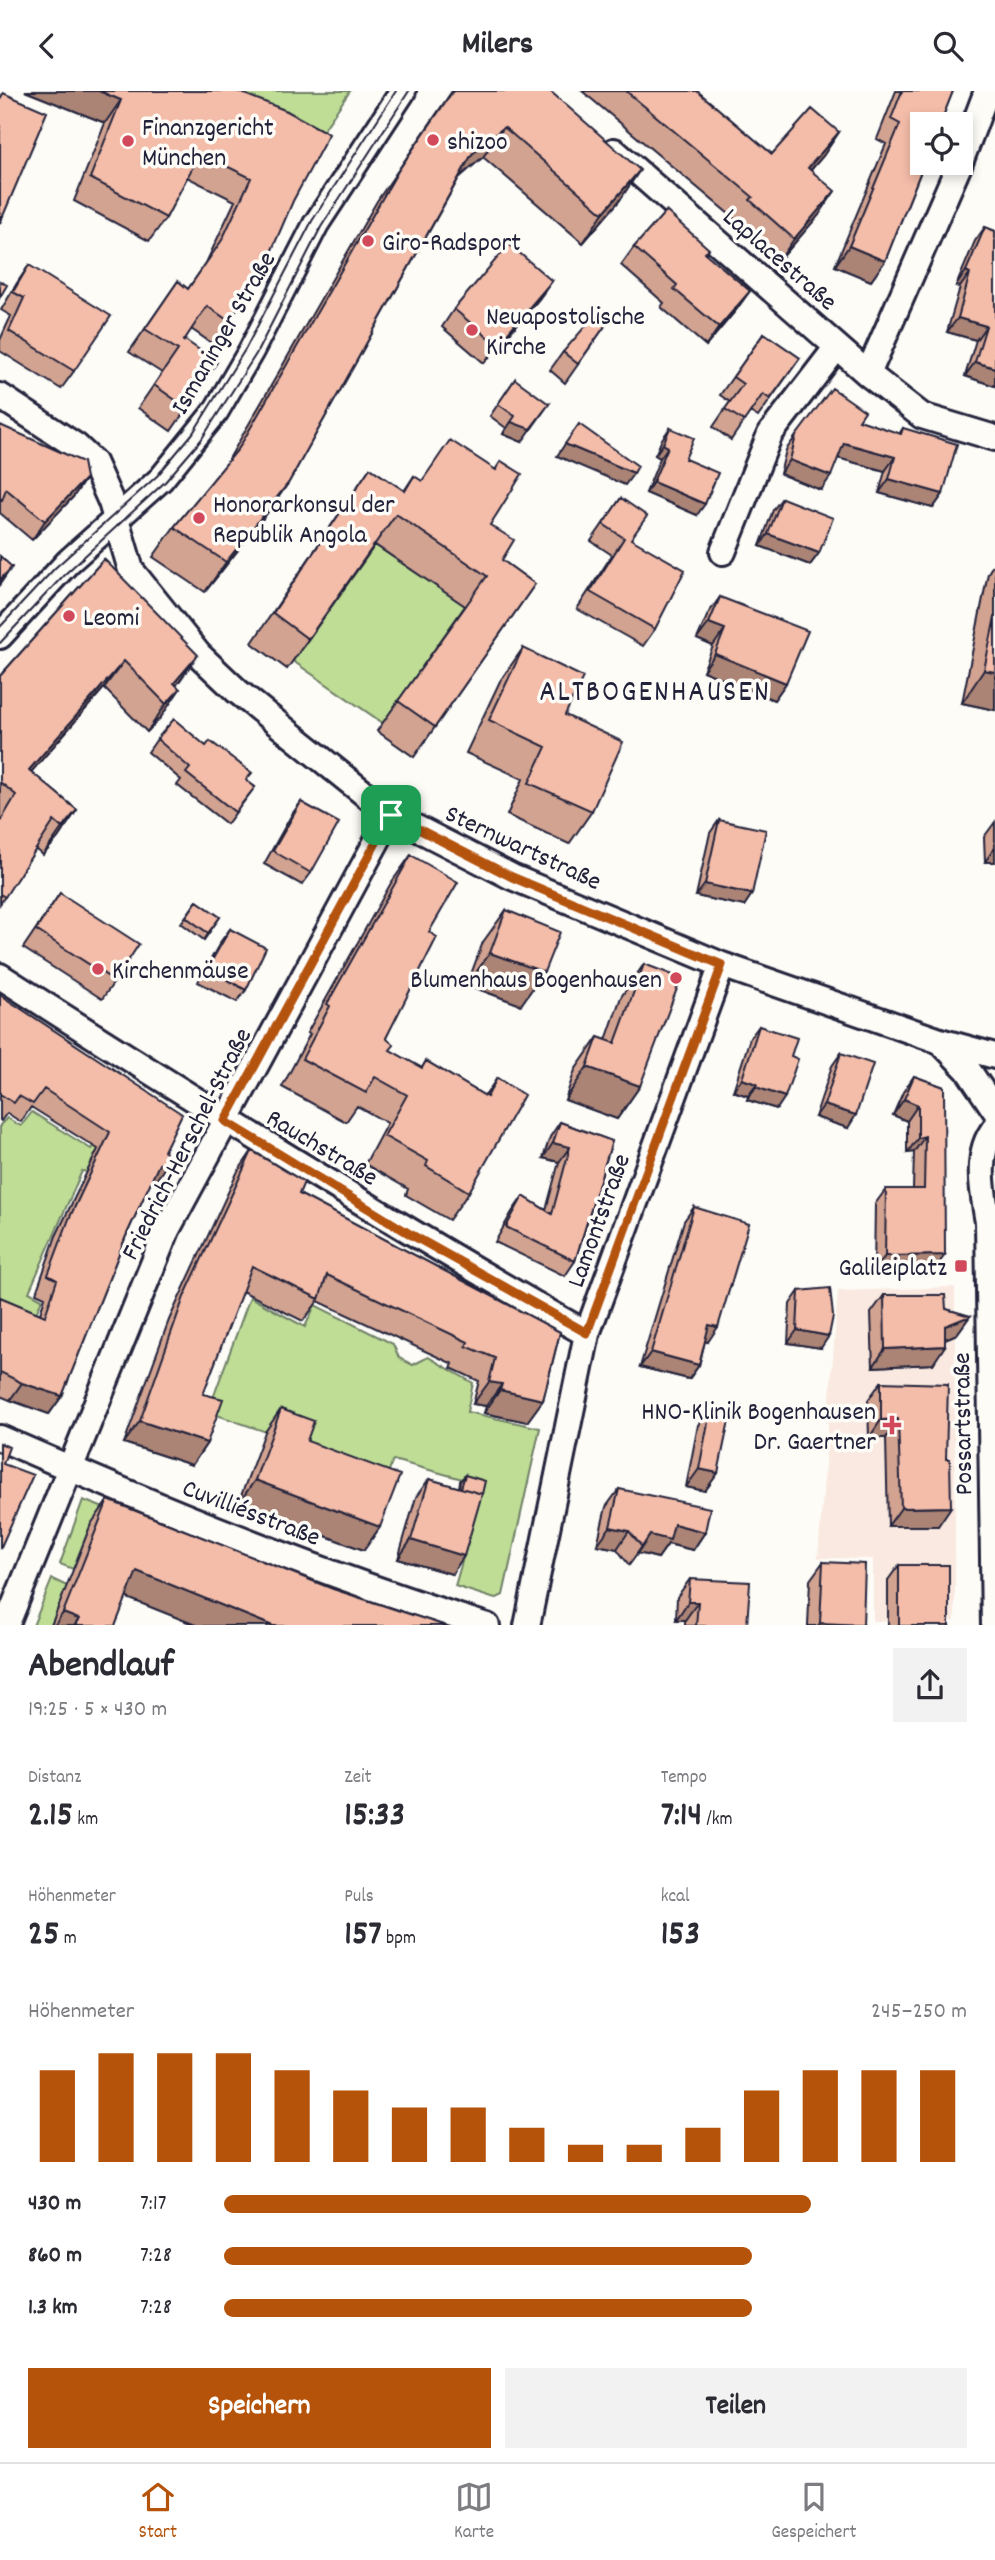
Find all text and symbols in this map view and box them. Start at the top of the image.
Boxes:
text: Milers [462,23,533,69]
icon: back [28,27,66,65]
icon: search [929,27,967,65]
place label: Finanzgericht München [142,111,274,178]
map controls [910,112,973,175]
button: locate [910,112,973,175]
place label: shizoo [447,125,508,162]
marker: shizoo [425,132,441,148]
marker: Finanzgericht München [120,133,136,149]
street label: Laplacestraße [713,200,844,321]
place label: Giro-Radsport [382,226,521,263]
marker: Giro-Radsport [360,233,376,249]
street label: Ismaninger Straße [163,245,287,422]
place label: Neuapostolische Kirche [486,300,645,367]
marker: Neuapostolische Kirche [464,322,480,338]
place label: Honorarkonsul der Republik Angola [213,488,395,555]
marker: Honorarkonsul der Republik Angola [191,510,207,526]
place label: Leomi [83,601,140,638]
marker: Leomi [61,608,77,624]
district label: ALTBOGENHAUSEN [539,673,771,716]
pin [361,785,421,845]
icon: arrive [372,796,410,834]
street label: Sternwartstraße [438,797,607,902]
place label: Kirchenmäuse [112,954,249,991]
marker: Kirchenmäuse [90,961,106,977]
place label: Blumenhaus Bogenhausen [410,963,662,1000]
marker: Blumenhaus Bogenhausen [668,970,684,986]
street label: Friedrich-Herschel-Straße [113,1022,263,1267]
street label: Rauchstraße [258,1101,384,1197]
street label: Lamontstraße [559,1149,642,1293]
place label: Galileiplatz [839,1251,947,1288]
marker: Galileiplatz [953,1258,969,1274]
street label: Possartstraße [945,1352,984,1496]
place label: HNO-Klinik Bogenhausen Dr. Gaertner [641,1395,876,1462]
marker: HNO-Klinik Bogenhausen Dr. Gaertner [882,1415,902,1435]
street label: Cuvilliésstraße [176,1471,325,1558]
text: Abendlauf [28,1640,174,1695]
button: share [893,1648,967,1722]
text: 19:25 · 5 × 430 m [28,1694,167,1727]
text: Distanz [28,1765,81,1792]
text: Zeit [344,1765,372,1792]
text: Tempo [661,1765,707,1792]
text: 2.15 [28,1792,73,1842]
text: 15:33 [344,1792,405,1842]
text: 7:14 [661,1792,702,1842]
text: km [73,1807,98,1834]
text: /km [702,1807,733,1834]
text: Höhenmeter [28,1884,116,1911]
text: Puls [344,1884,374,1911]
text: kcal [661,1884,690,1911]
text: 25 [28,1911,60,1961]
text: 157 [344,1911,382,1961]
text: 153 [661,1911,700,1961]
text: m [60,1926,77,1953]
text: bpm [382,1926,416,1953]
text: Höhenmeter [28,1996,134,2029]
text: 245–250 m [871,1996,967,2029]
text: 430 m [28,2188,81,2221]
text: 7:17 [140,2188,166,2221]
text: 860 m [28,2240,82,2273]
text: 7:28 [140,2240,172,2273]
text: 1.3 km [28,2292,78,2325]
text: 7:28 [140,2292,172,2325]
button: Speichern [28,2368,491,2448]
button: Teilen [505,2368,967,2448]
tab: Start [139,2478,177,2547]
tab: Karte [454,2478,494,2547]
tab: Gespeichert [771,2478,856,2547]

